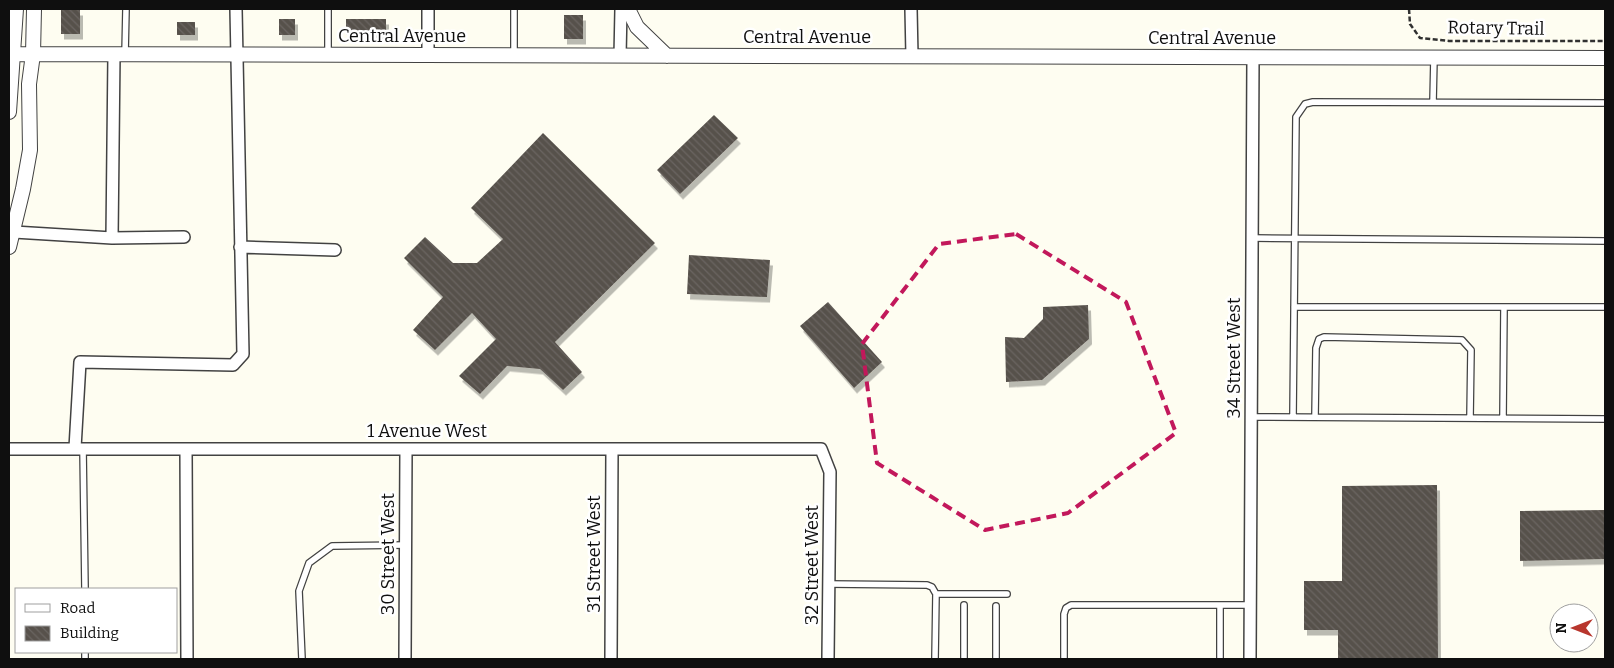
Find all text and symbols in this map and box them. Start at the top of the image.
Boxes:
street label: Rotary Trail [1447,16,1545,40]
street label: Central Avenue [338,25,466,47]
street label: Central Avenue [743,26,871,48]
street label: Central Avenue [1148,27,1276,49]
street label: 34 Street West [1223,297,1245,418]
street label: 1 Avenue West [367,420,487,442]
street label: 30 Street West [377,493,399,615]
street label: 31 Street West [583,495,605,613]
street label: 32 Street West [801,504,823,625]
legend [15,588,178,653]
text: Road [60,599,95,617]
north arrow [1549,603,1599,653]
text: N [1553,622,1570,633]
text: Building [60,624,119,642]

